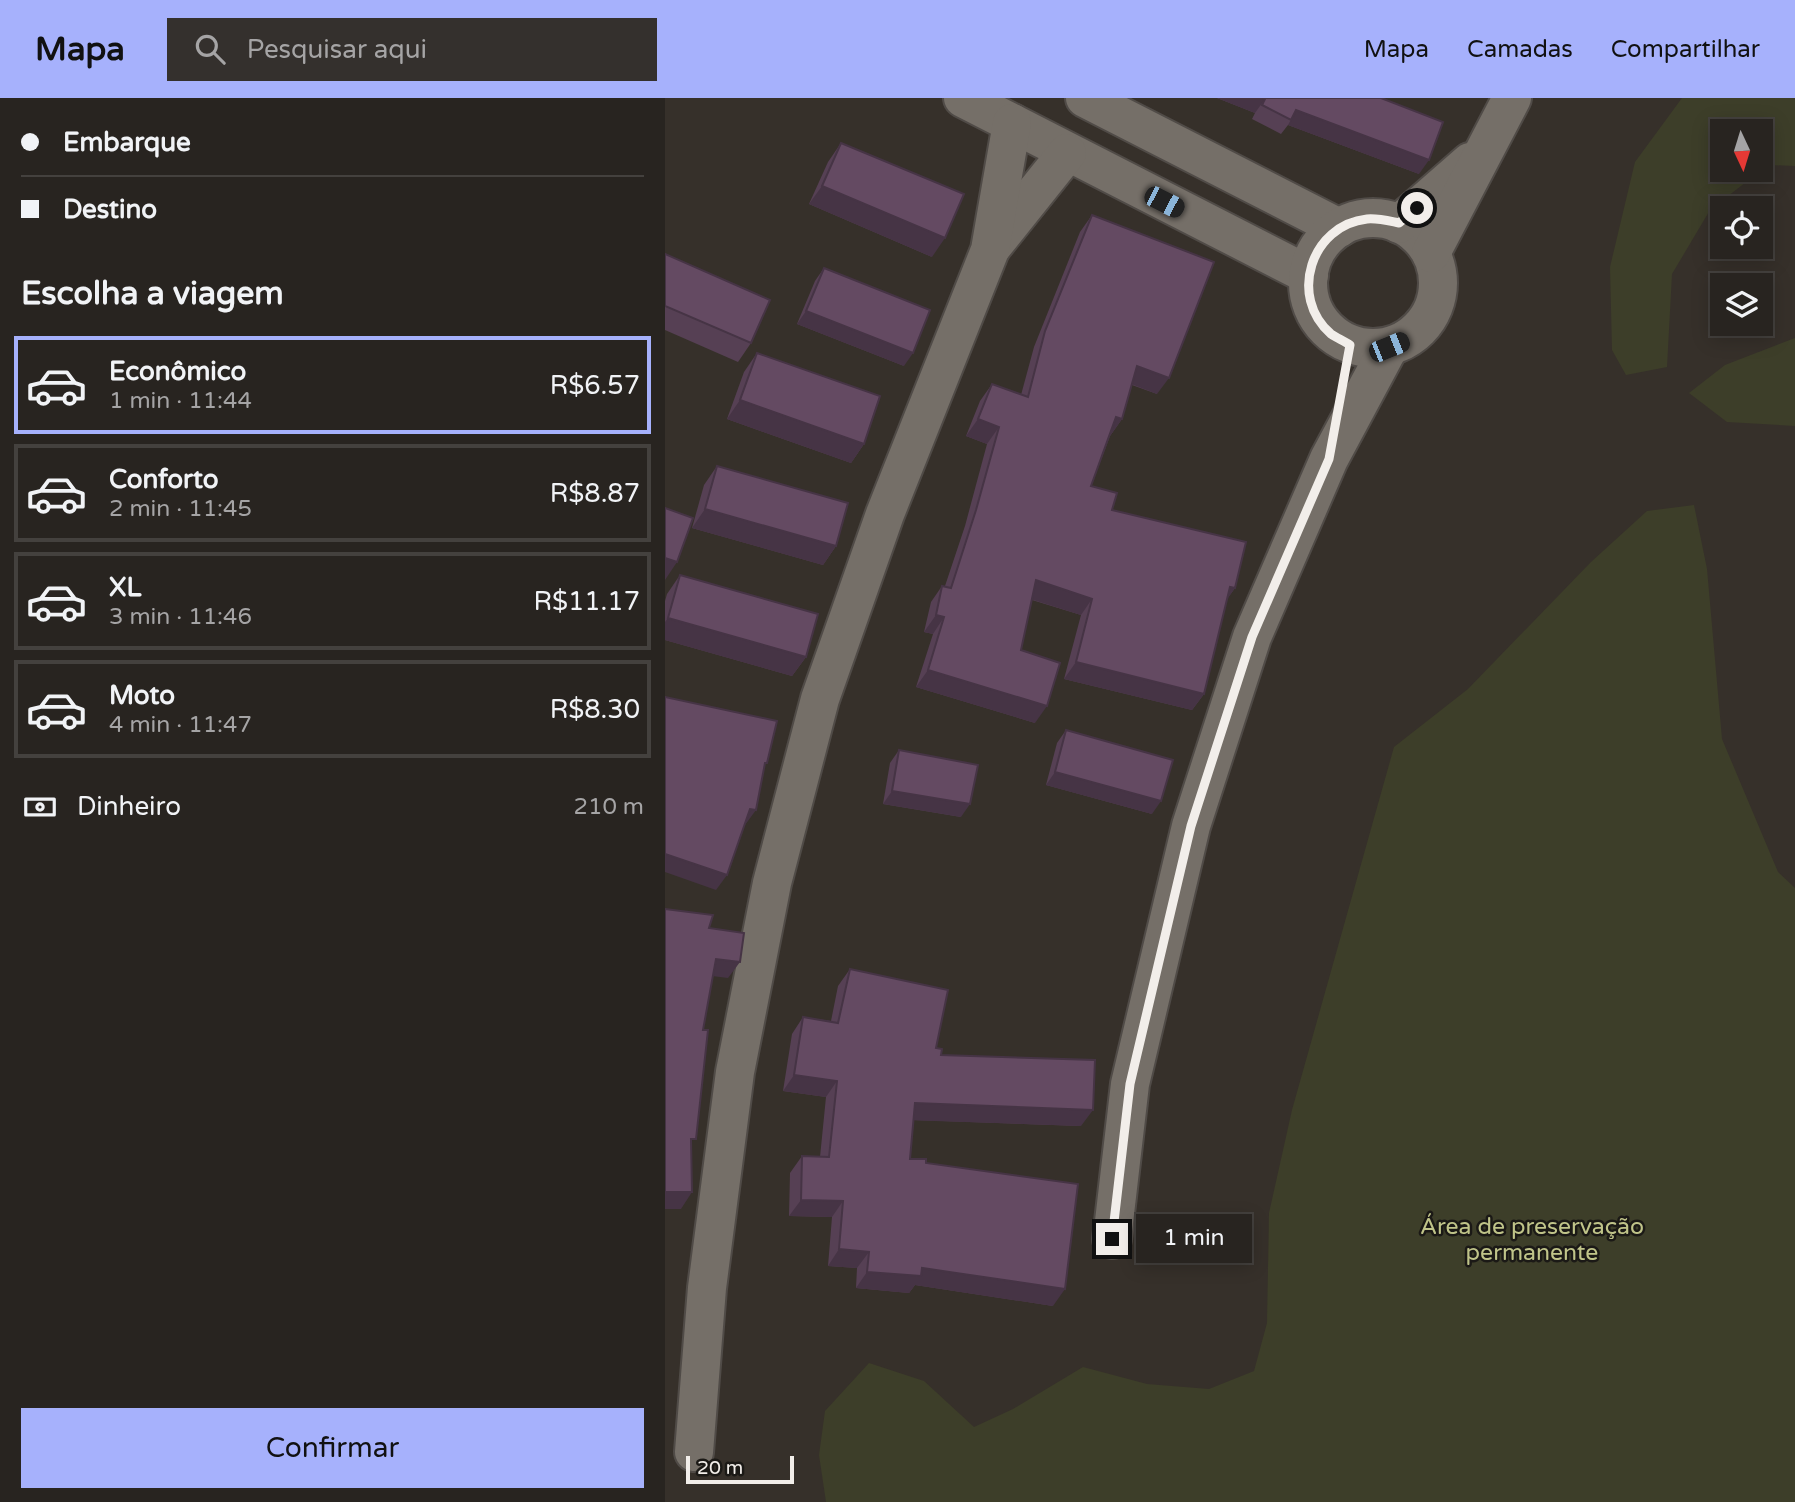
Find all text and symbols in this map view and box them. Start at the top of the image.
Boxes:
search box [167,18,657,81]
text: Mapa [35,30,125,69]
icon: search [191,30,229,68]
text: Pesquisar aqui [247,34,427,65]
text: Mapa [1364,35,1429,64]
text: Camadas [1467,35,1573,64]
text: Compartilhar [1611,35,1760,64]
north arrow [1710,119,1773,182]
map controls [1710,119,1773,336]
text: Embarque [63,127,191,158]
car [1141,183,1188,221]
route start [1401,192,1433,224]
text: Destino [63,194,157,225]
button: locate [1710,196,1773,259]
button: layers [1710,273,1773,336]
text: Escolha a viagem [21,275,284,313]
car [1366,329,1413,365]
icon: car [25,354,88,417]
text: Econômico [109,356,246,387]
text: R$6.57 [550,370,640,401]
text: 1 min · 11:44 [109,387,252,415]
icon: car [25,462,88,525]
text: Conforto [109,464,218,495]
text: R$8.87 [550,478,640,509]
text: 2 min · 11:45 [109,495,252,523]
icon: car [25,570,88,633]
text: XL [109,572,141,603]
text: R$11.17 [533,586,640,617]
text: 3 min · 11:46 [109,603,252,631]
icon: car [25,678,88,741]
text: Moto [109,680,175,711]
text: R$8.30 [550,694,640,725]
text: 4 min · 11:47 [109,711,252,739]
icon: cash [21,788,59,826]
text: Dinheiro [77,791,181,822]
text: 210 m [574,793,644,821]
park label: Área de preservação permanente [1420,1213,1644,1267]
callout: 1 min [1137,1214,1252,1264]
route end [1096,1223,1128,1255]
text: 1 min [1163,1224,1225,1252]
button: Confirmar [21,1408,644,1488]
scale bar [686,1453,795,1485]
text: 20 m [697,1457,743,1479]

